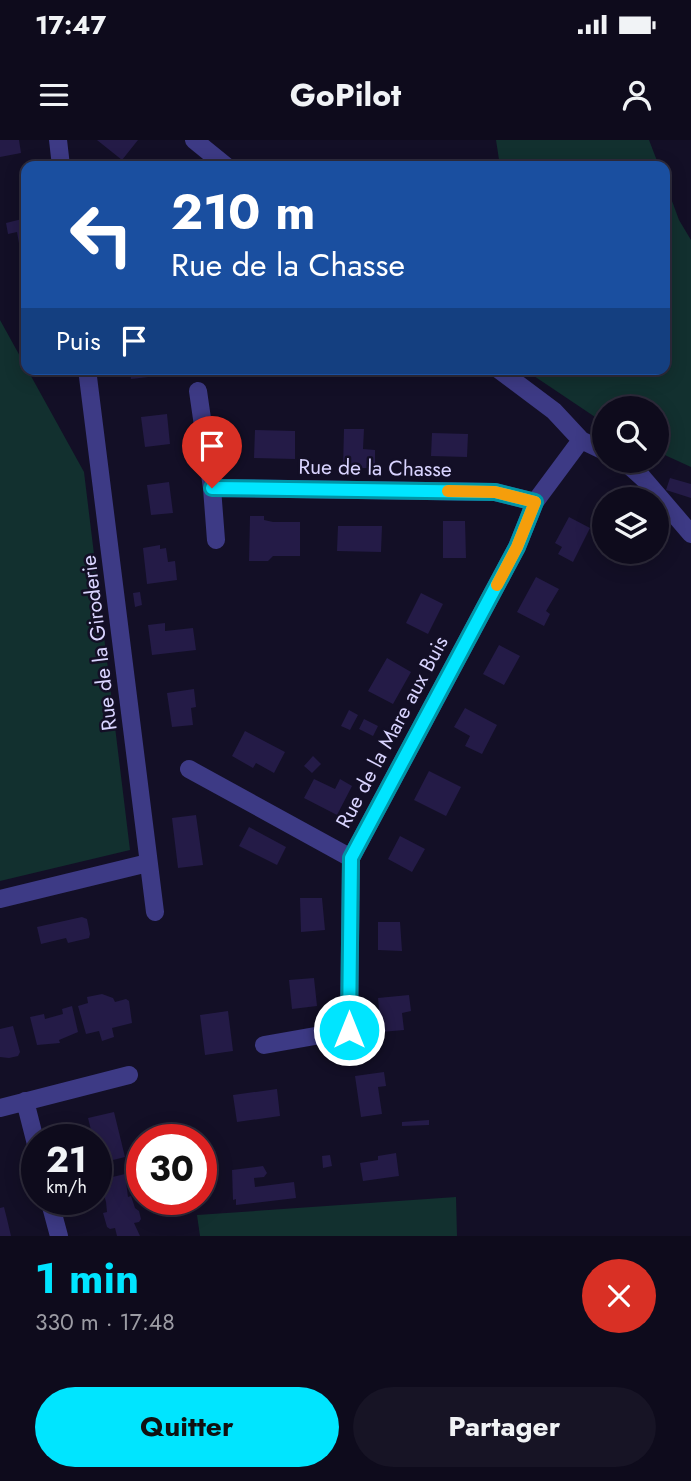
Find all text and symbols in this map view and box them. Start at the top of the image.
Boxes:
text: 17:47 [35,6,106,44]
text: GoPilot [290,72,401,118]
icon: menu [35,76,73,114]
icon: person [618,76,656,114]
text: 210 m [171,177,315,247]
icon: left [56,189,147,280]
text: Rue de la Chasse [171,242,405,288]
text: Puis [56,322,101,360]
icon: arrive [115,322,153,360]
map controls [592,396,669,564]
button: search [592,396,669,473]
pin [182,416,242,488]
icon: arrive [193,427,231,465]
street label: Rue de la Chasse [298,452,452,484]
button: layers [592,487,669,564]
street label: Rue de la Giroderie [73,553,125,732]
street label: Rue de la Mare aux Buis [328,630,456,834]
position arrow [312,993,386,1067]
speed limit sign: 30 [126,1124,217,1215]
text: 21 [46,1135,87,1185]
text: km/h [46,1174,87,1200]
text: 1 min [35,1248,139,1309]
button: close [582,1259,656,1333]
text: 330 m · 17:48 [35,1305,175,1339]
button: Quitter [35,1387,339,1467]
button: Partager [353,1387,656,1467]

